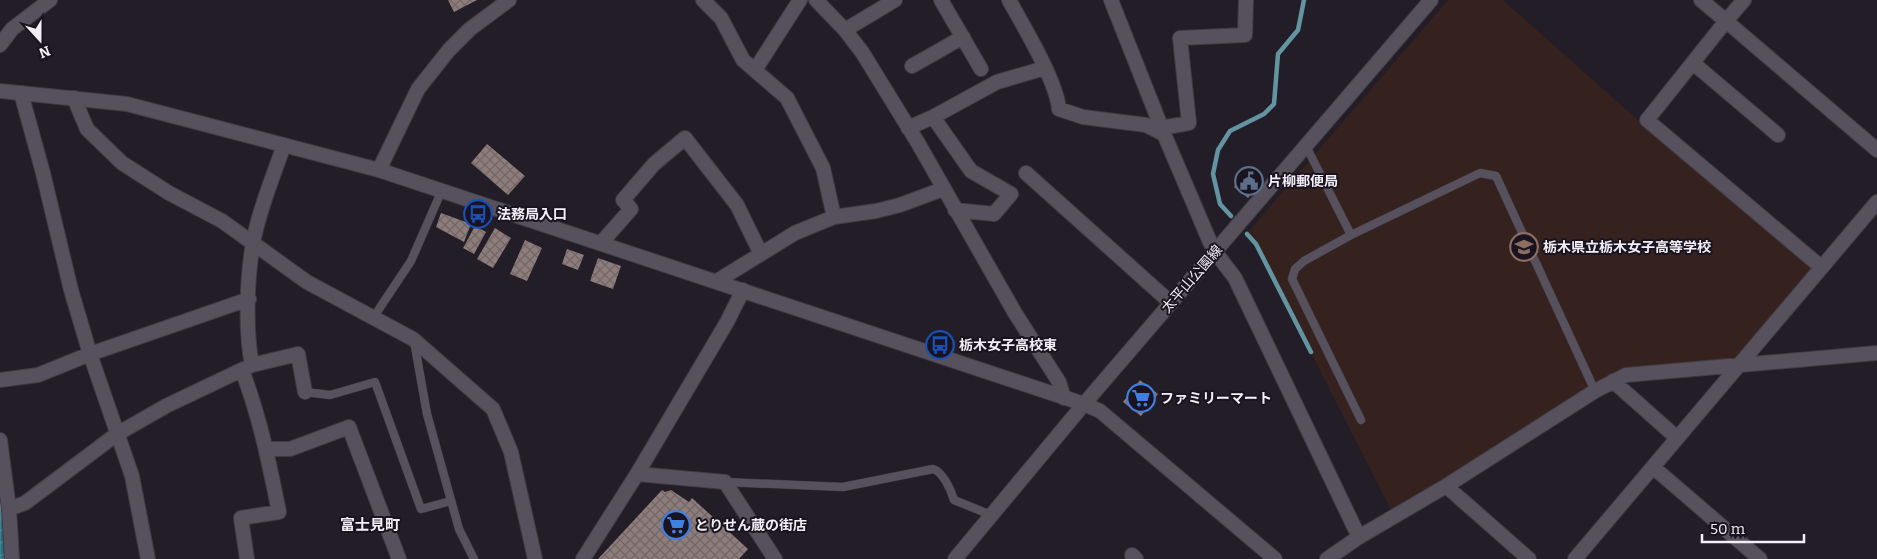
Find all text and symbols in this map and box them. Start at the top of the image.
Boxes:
north arrow [15,15,65,65]
text: N [36,42,53,62]
public building icon: 片柳郵便局 [1234,166,1264,196]
place label: 片柳郵便局 [1268,173,1338,190]
bus stop icon: 法務局入口 [463,199,493,229]
place label: 法務局入口 [497,206,567,223]
school or university icon: 栃木県立栃木女子高等学校 [1509,232,1539,262]
place label: 栃木県立栃木女子高等学校 [1543,239,1711,256]
street label: 太平山公園線 [1158,242,1226,316]
bus stop icon: 栃木女子高校東 [925,330,955,360]
place label: 栃木女子高校東 [959,337,1057,354]
supermarket icon: ファミリーマート [1126,383,1156,413]
place label: ファミリーマート [1160,390,1272,407]
supermarket icon: とりせん蔵の街店 [661,510,691,540]
scale bar [1702,512,1804,544]
district label: 富士見町 [340,516,400,534]
place label: とりせん蔵の街店 [695,517,807,534]
text: 50 m [1710,520,1746,538]

